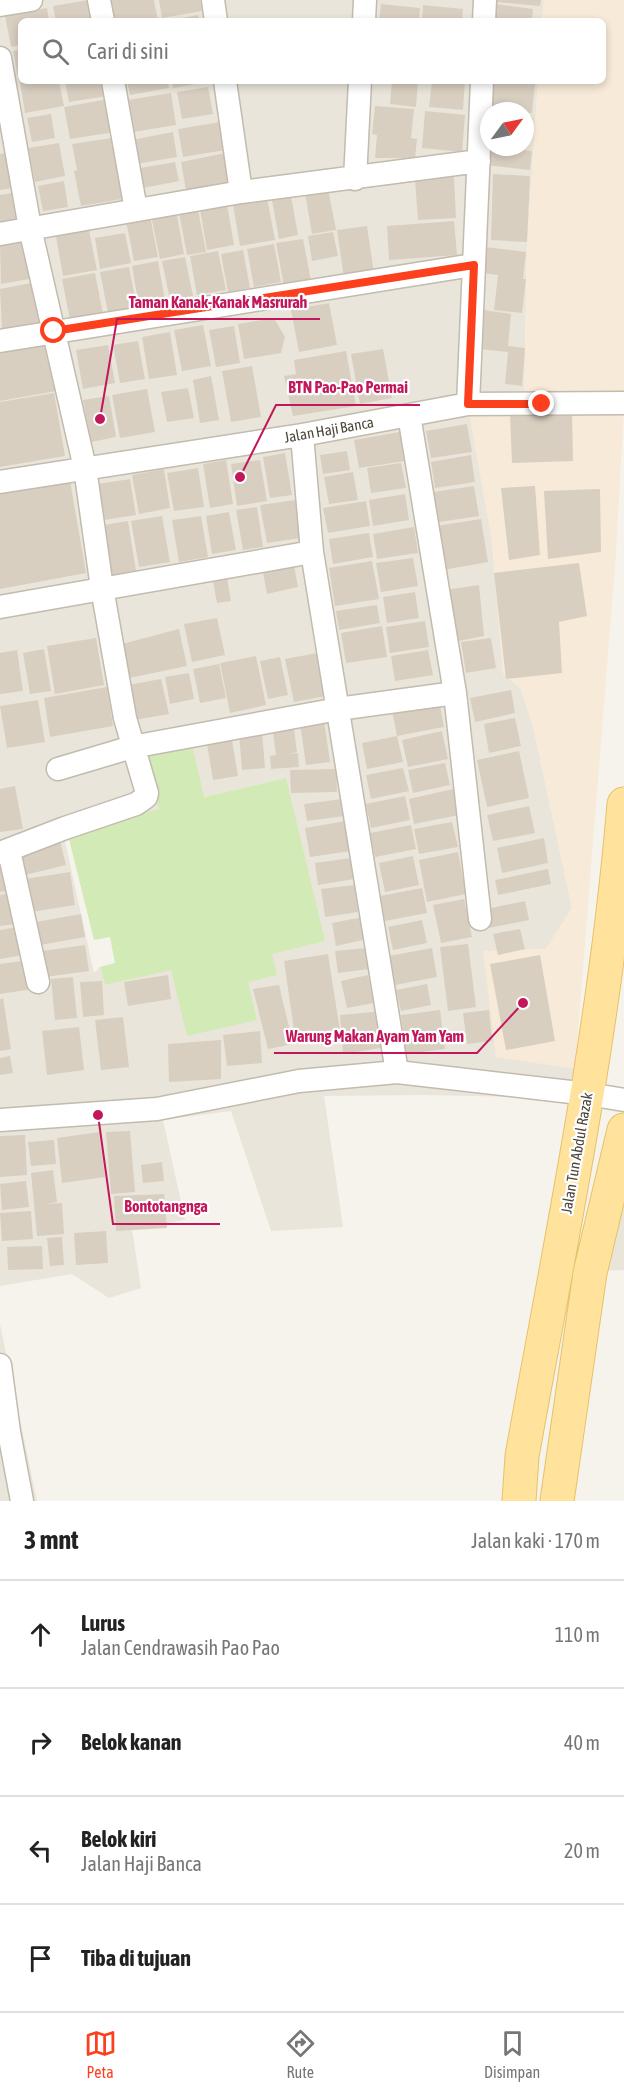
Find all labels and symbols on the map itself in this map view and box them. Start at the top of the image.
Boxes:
north arrow [480,102,534,156]
callout: Taman Kanak-Kanak Masrurah [117,285,320,319]
text: Taman Kanak-Kanak Masrurah [129,293,308,311]
route start [40,317,66,343]
callout: BTN Pao-Pao Permai [276,371,420,405]
text: BTN Pao-Pao Permai [288,378,408,396]
route end [528,390,554,416]
street label: Jalan Haji Banca [283,413,375,446]
callout: Warung Makan Ayam Yam Yam [274,1019,477,1053]
text: Warung Makan Ayam Yam Yam [285,1027,464,1045]
street label: Jalan Tun Abdul Razak [557,1091,596,1215]
callout: Bontotangnga [113,1190,220,1224]
text: Bontotangnga [124,1197,208,1215]

